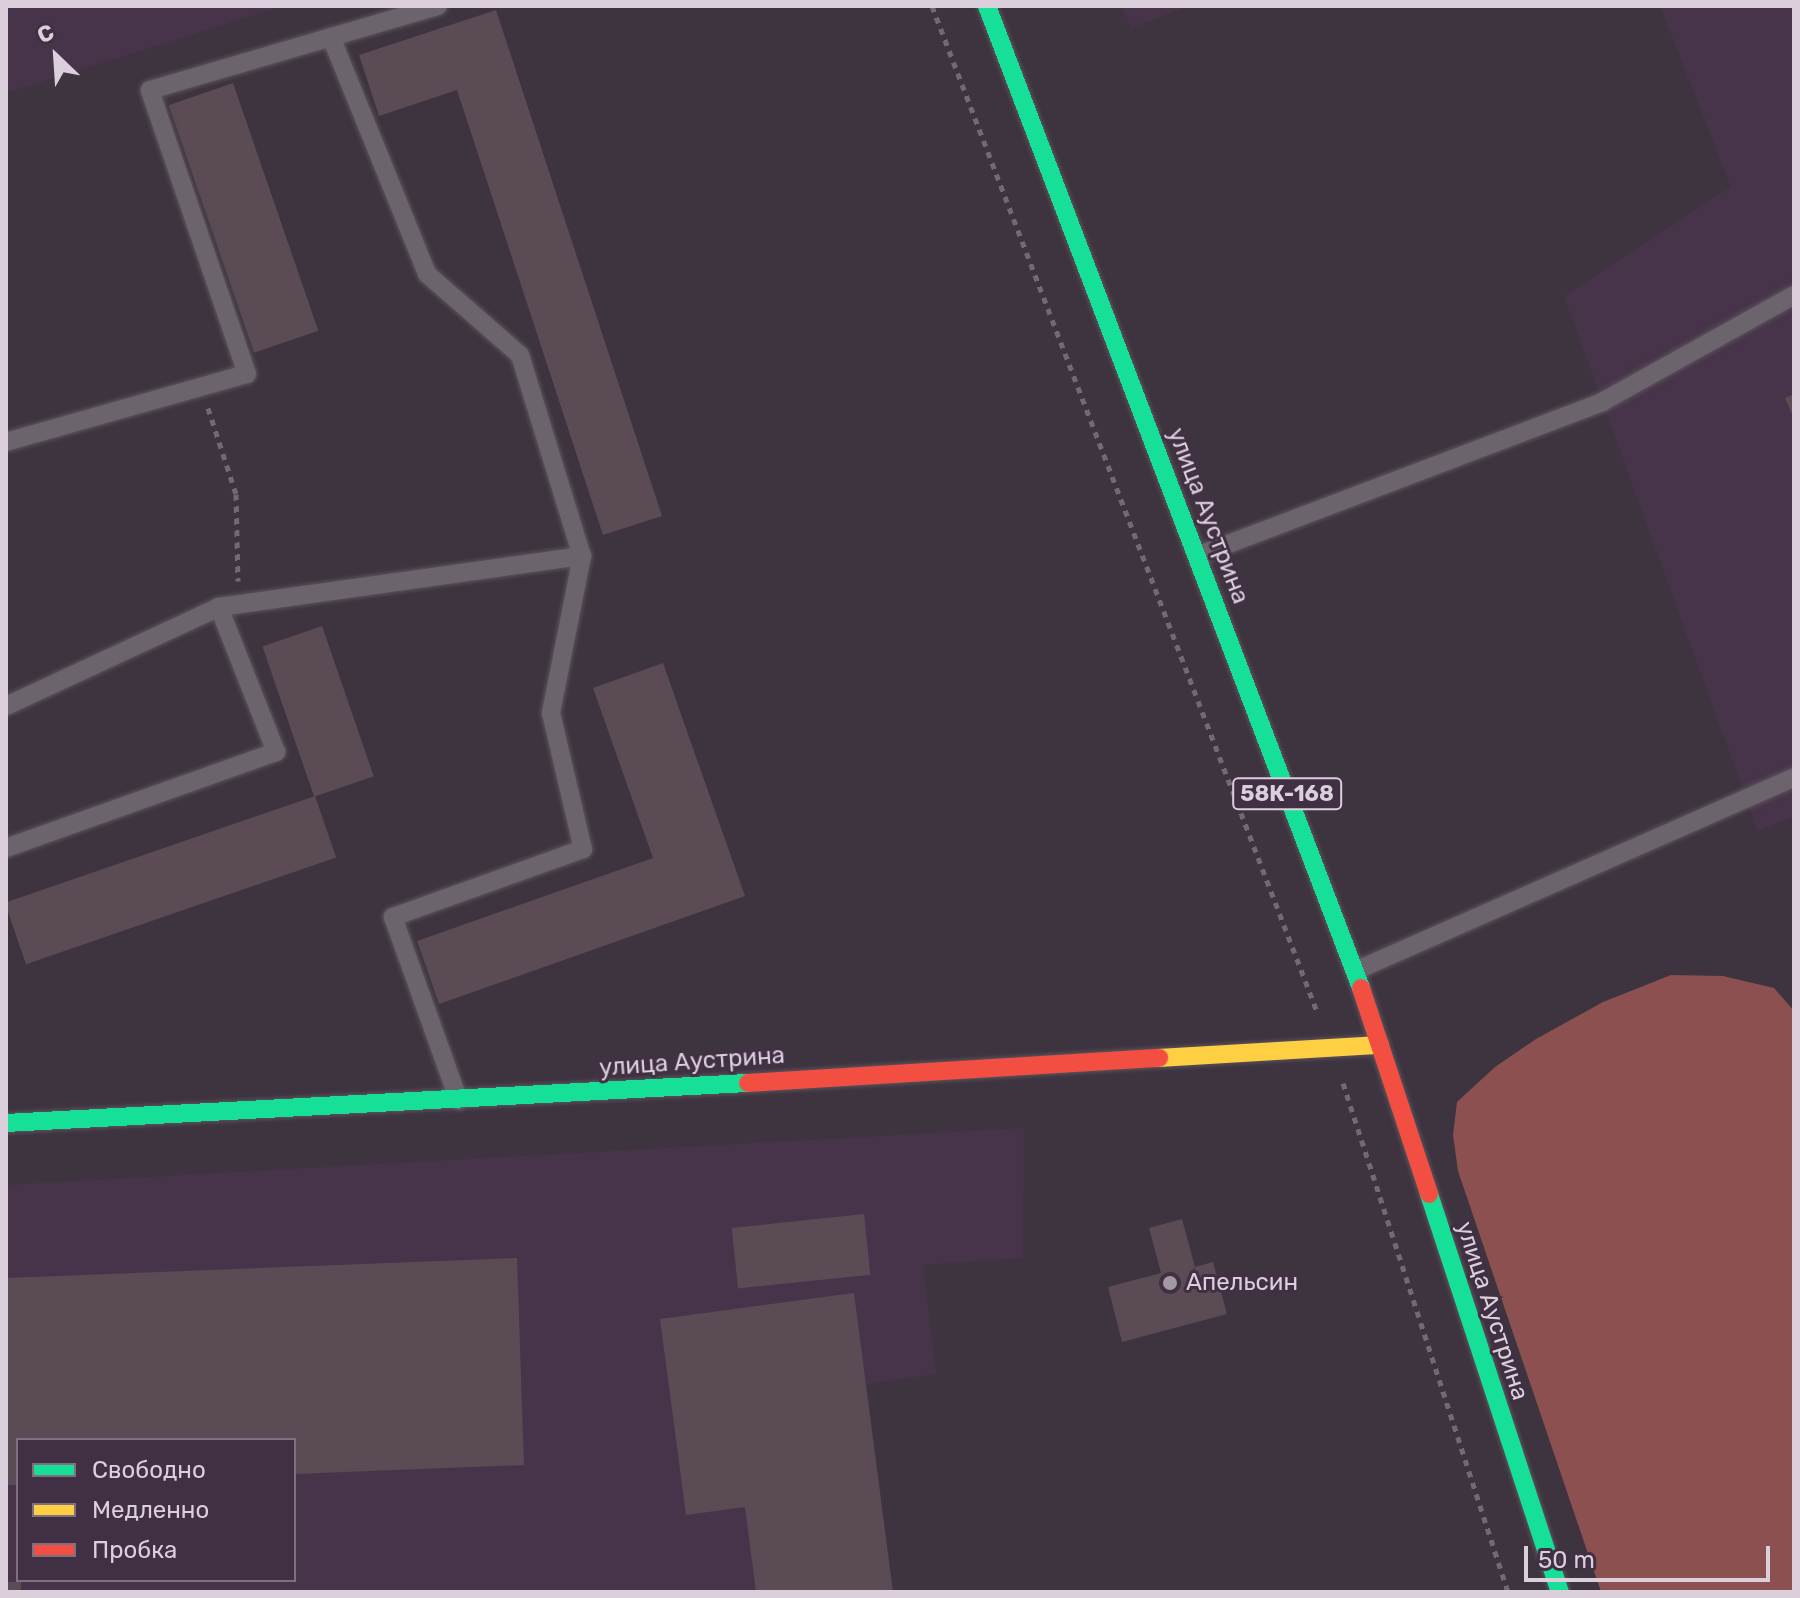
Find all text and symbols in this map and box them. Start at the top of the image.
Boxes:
north arrow [16,16,96,96]
text: С [33,18,58,49]
street label: улица Аустрина [1161,424,1255,608]
road number: 58К-168 [1231,776,1343,812]
street label: улица Аустрина [598,1041,786,1083]
street label: улица Аустрина [1450,1218,1534,1404]
place label: Апельсин [1186,1269,1298,1297]
marker: Апельсин [1161,1274,1179,1292]
legend [16,1438,296,1582]
text: Свободно [92,1456,206,1484]
text: Медленно [92,1496,209,1524]
scale bar [1528,1530,1774,1580]
text: Пробка [92,1536,177,1564]
text: 50 m [1538,1546,1595,1574]

